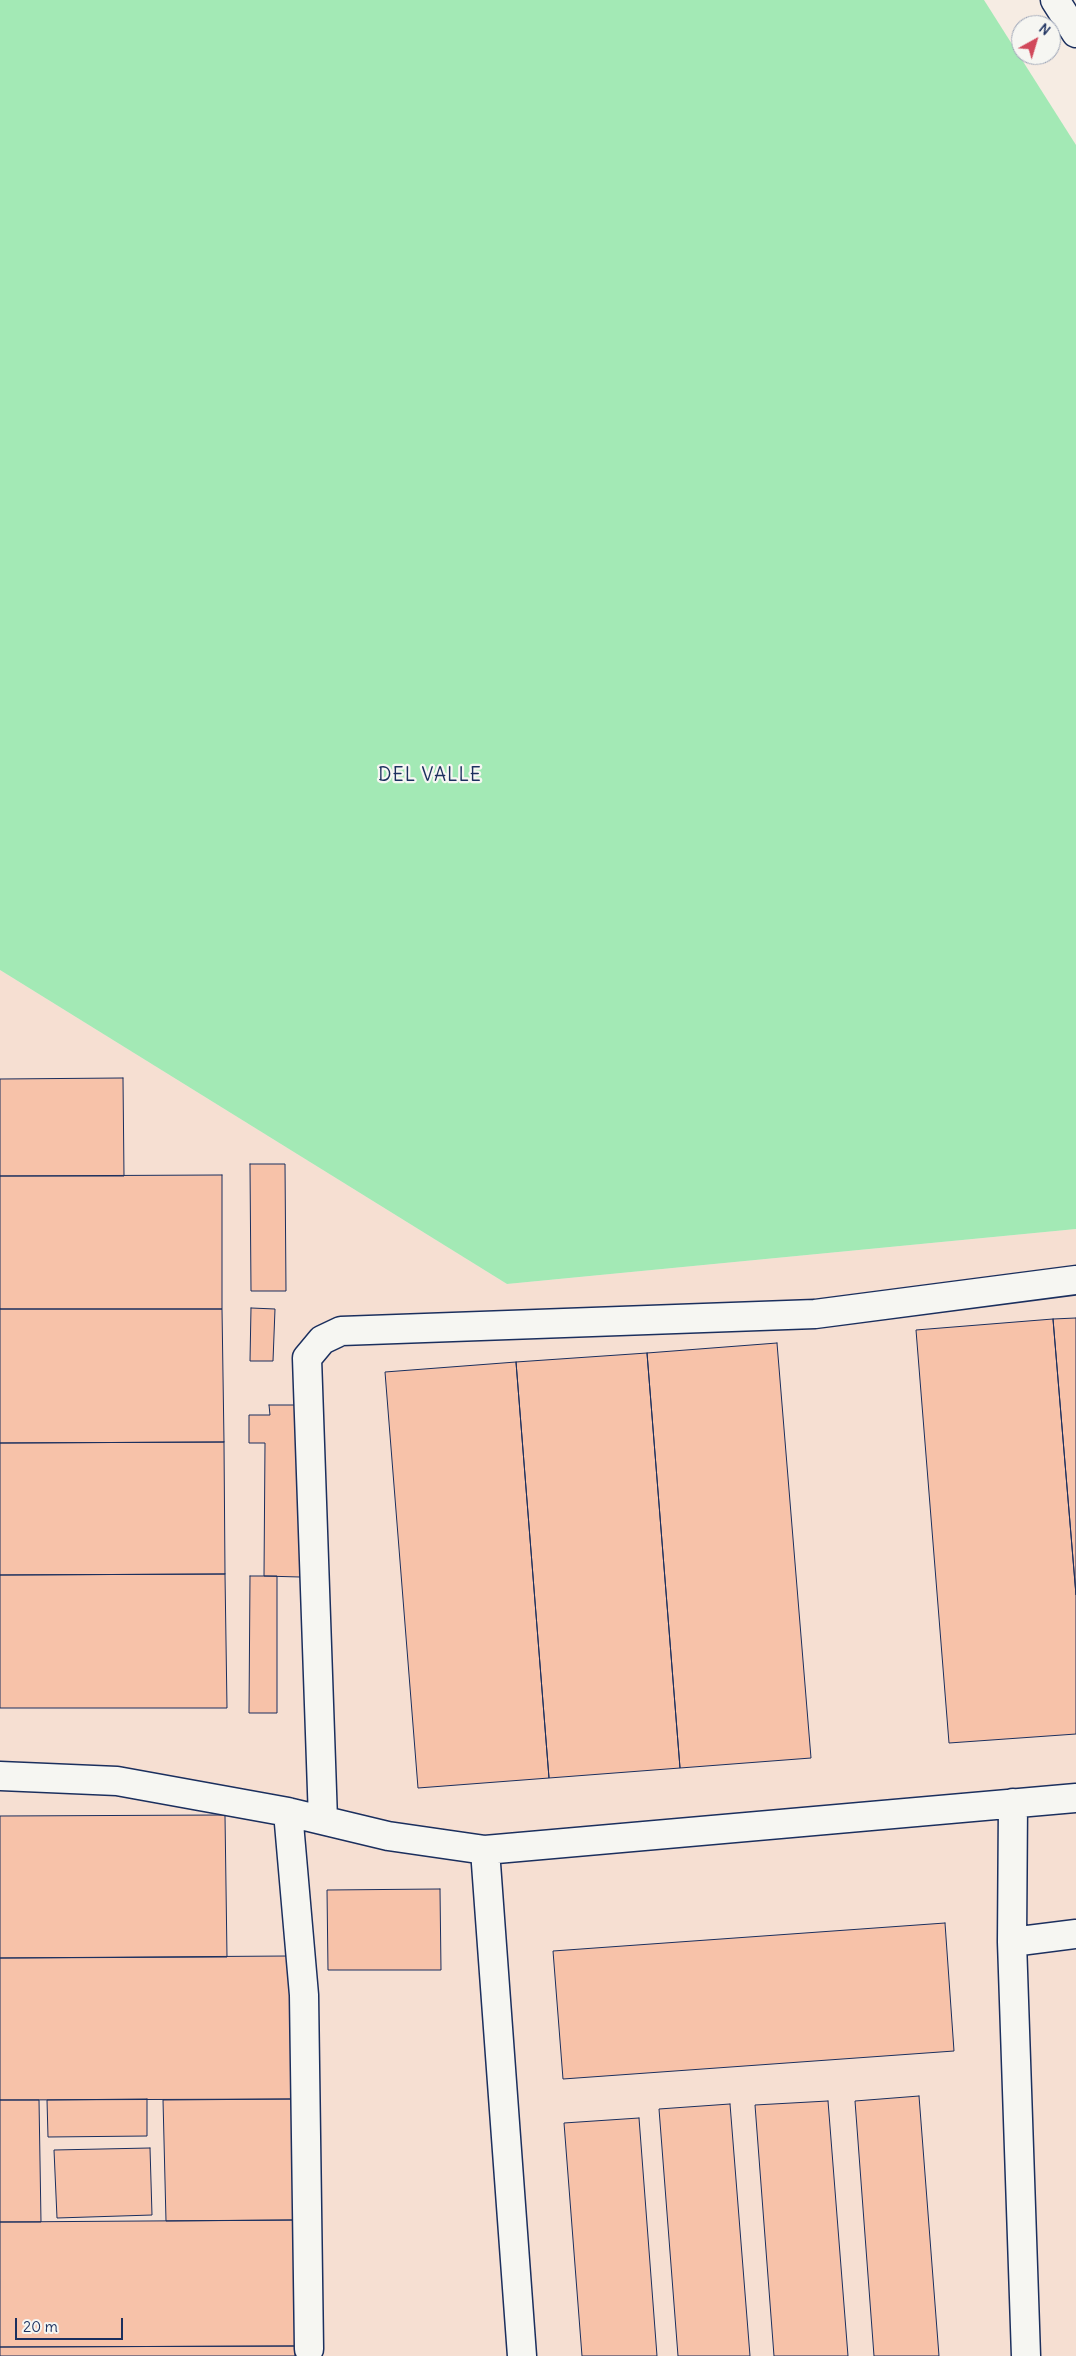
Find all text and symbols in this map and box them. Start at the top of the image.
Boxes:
north arrow [1011,15,1061,65]
text: N [1035,19,1054,39]
district label: DEL VALLE [377,765,483,787]
scale bar [18,2308,125,2340]
text: 20 m [23,2317,58,2336]

